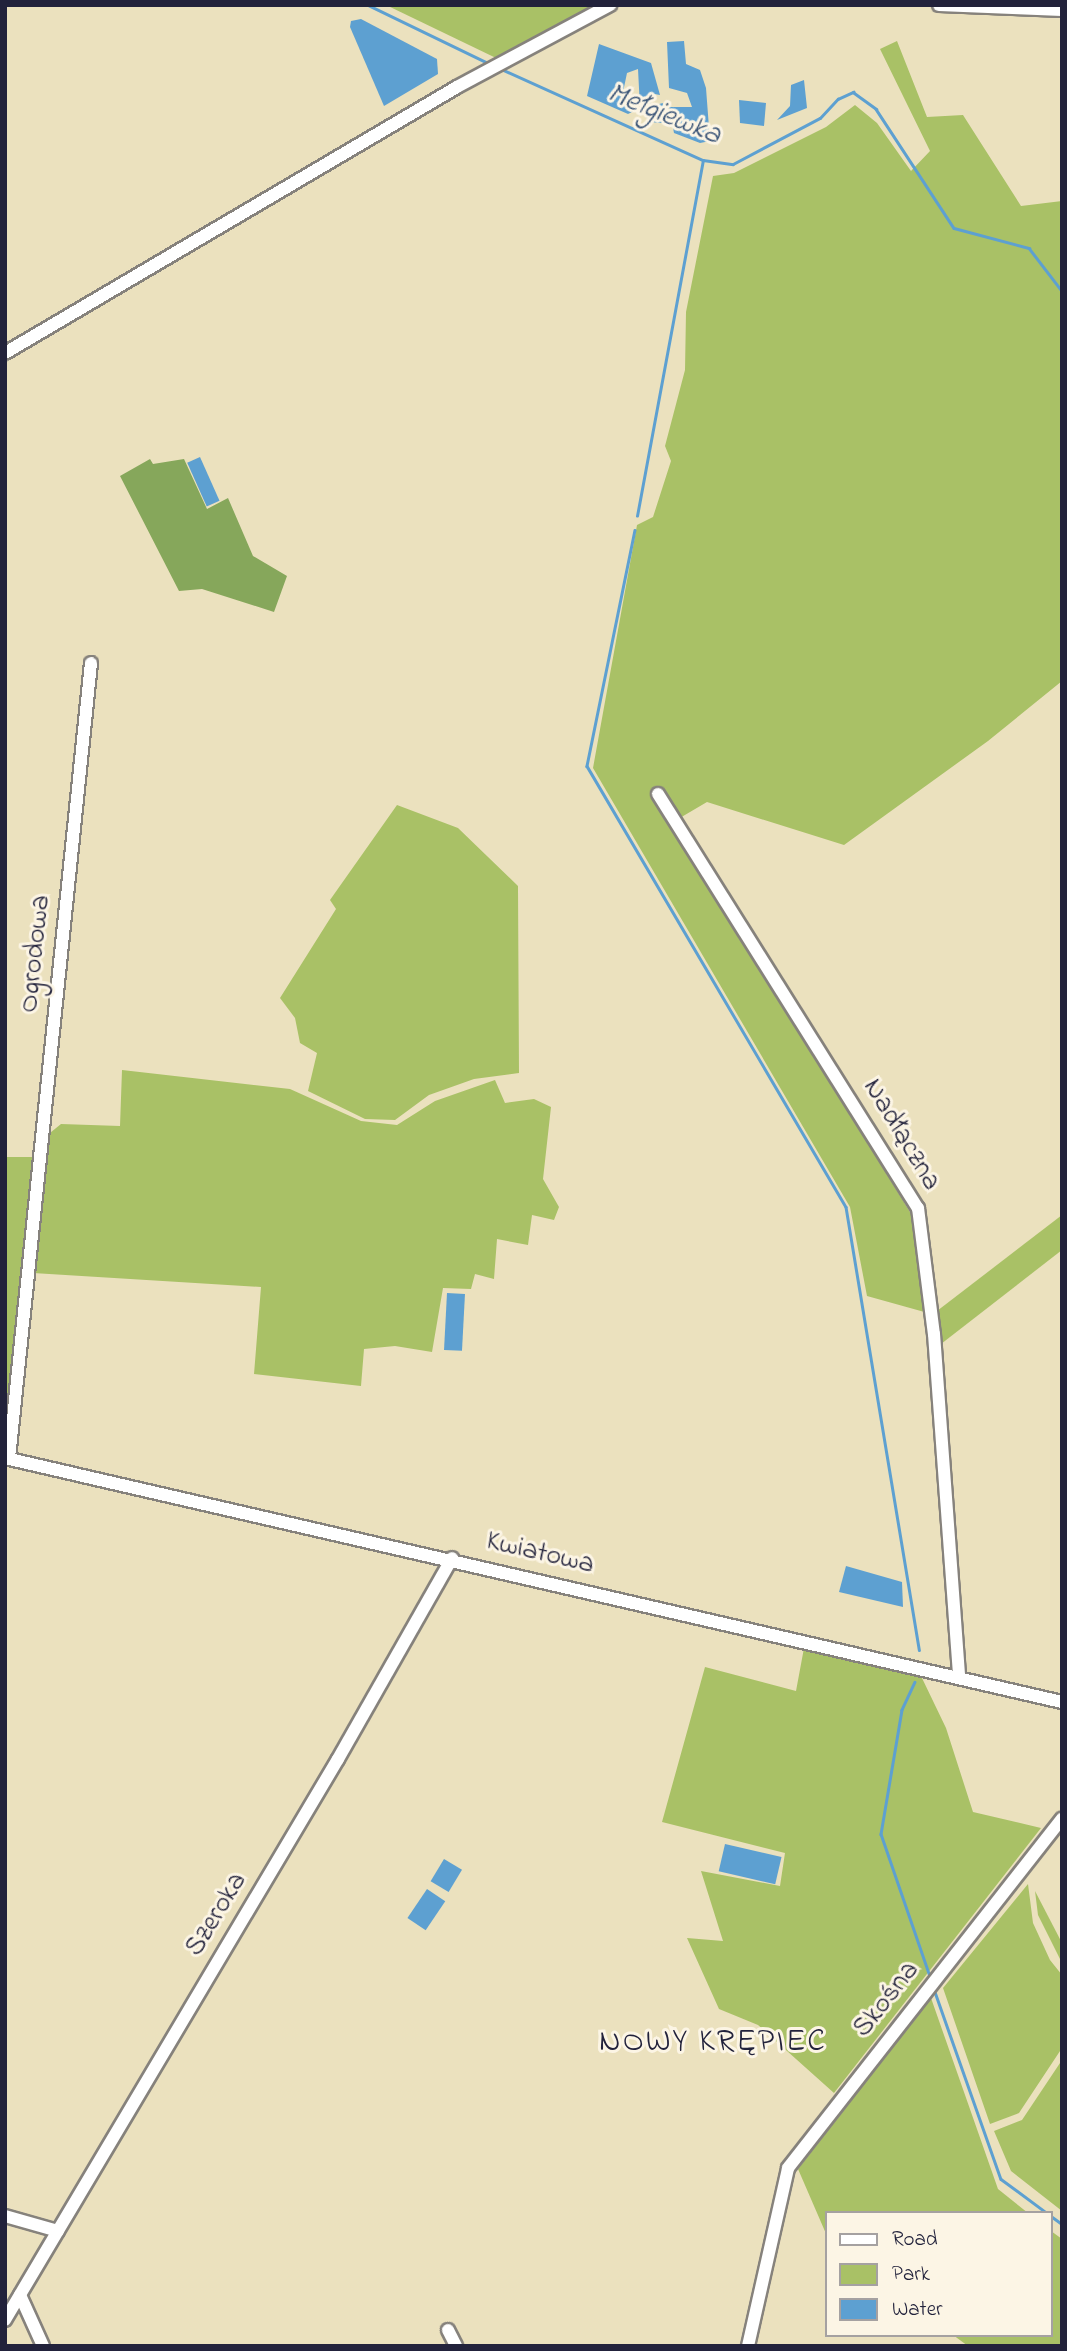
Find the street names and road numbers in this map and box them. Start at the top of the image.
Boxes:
street label: Ogrodowa [13,894,59,1014]
street label: Nadłączna [855,1073,947,1197]
street label: Kwiatowa [483,1525,597,1583]
street label: Szeroka [179,1867,255,1963]
street label: Skośna [847,1955,927,2045]

